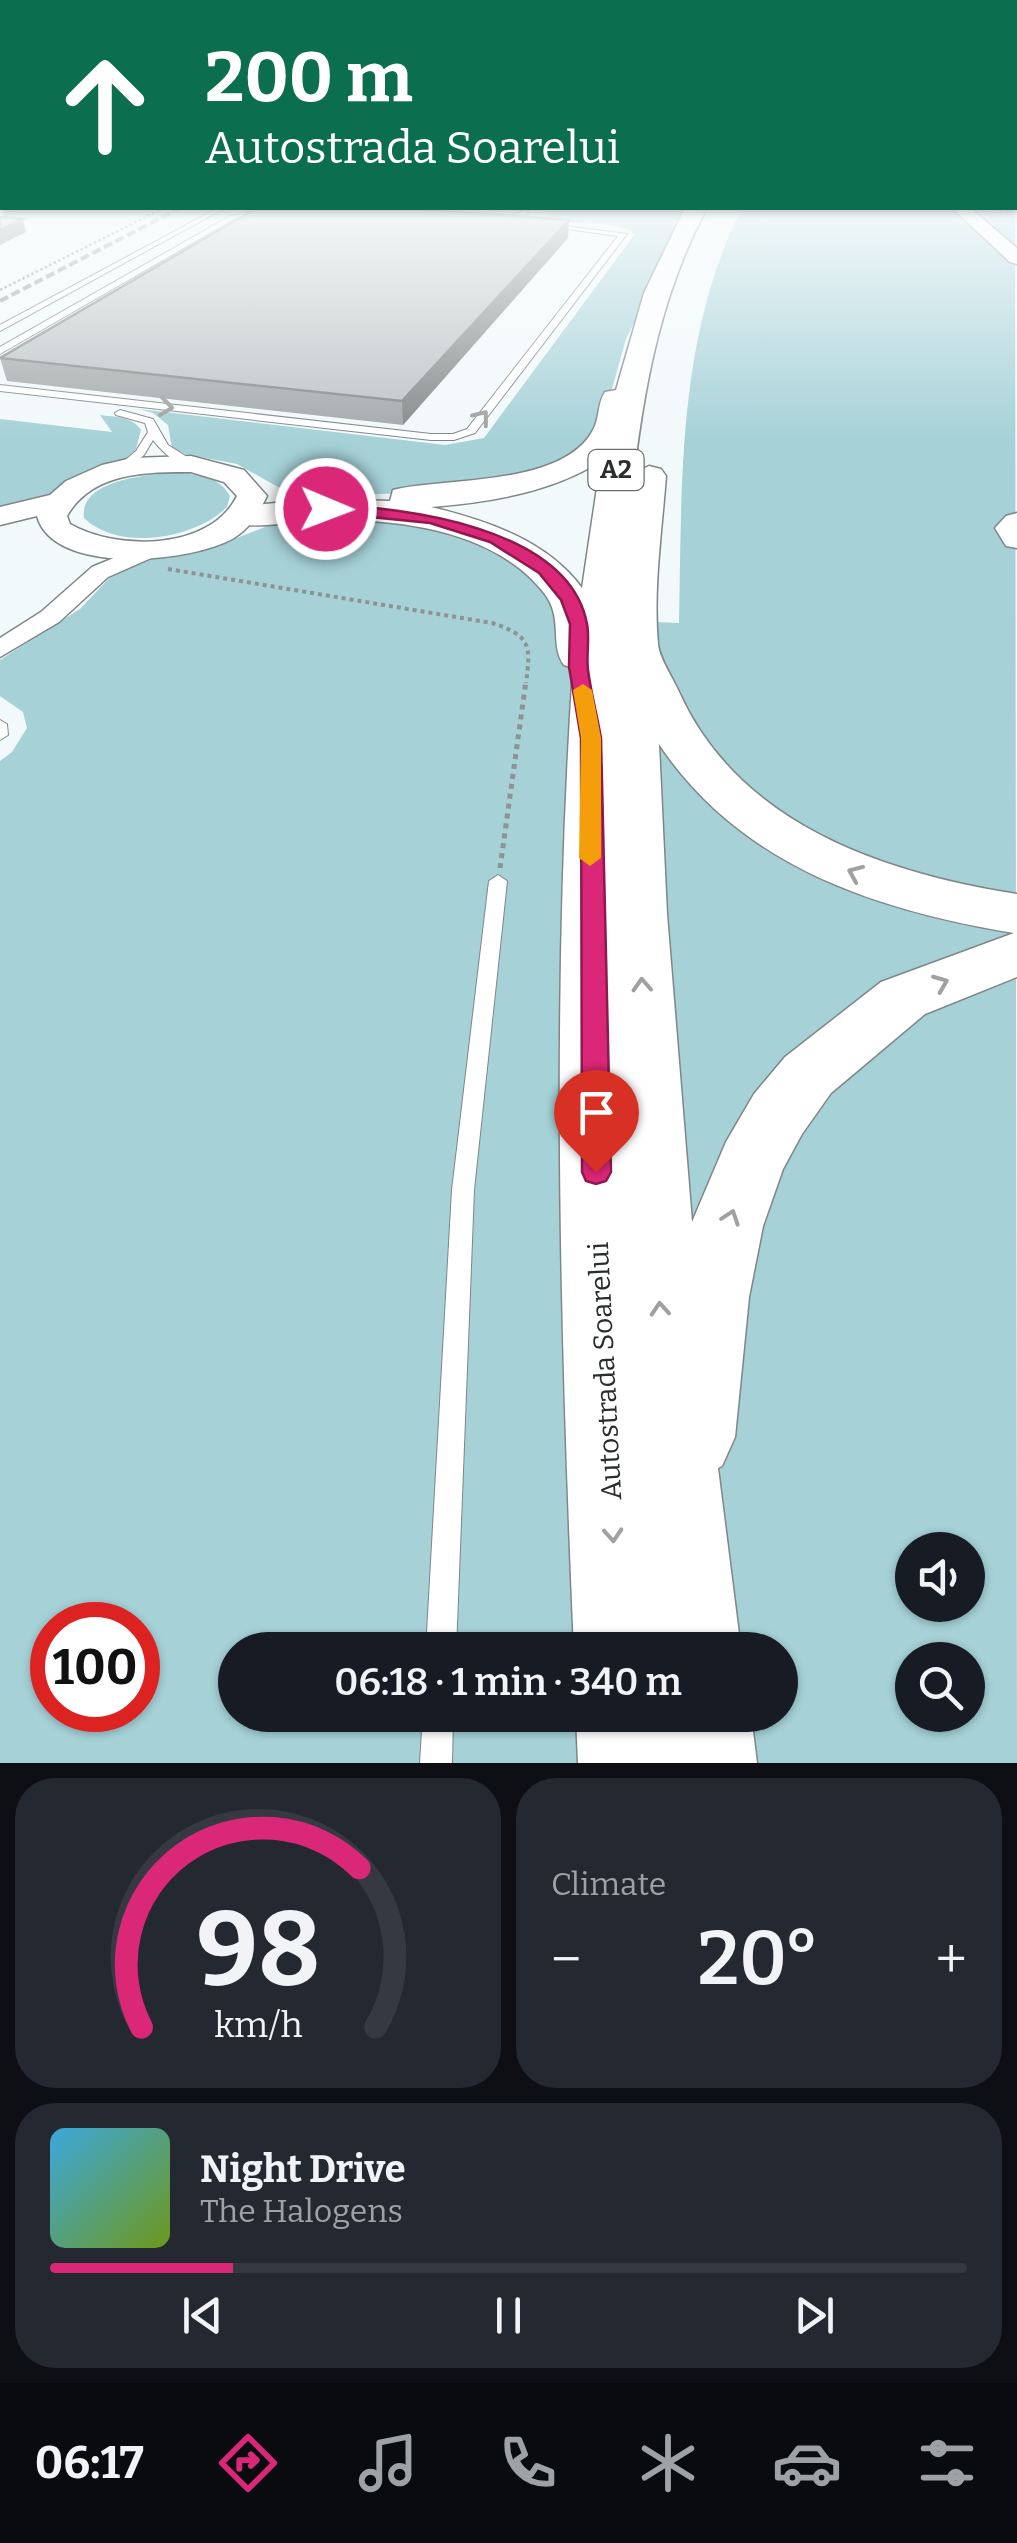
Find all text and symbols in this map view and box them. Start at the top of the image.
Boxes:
text: 200 m [205,36,413,120]
icon: ahead [40,40,170,170]
text: Autostrada Soarelui [205,121,620,175]
one-way arrow [159,396,175,417]
one-way arrow [470,411,487,429]
road number: A2 [588,450,644,490]
position arrow [274,457,378,561]
one-way arrow [847,865,865,885]
one-way arrow [930,975,948,995]
one-way arrow [632,976,653,992]
pin [554,1070,639,1173]
icon: arrive [569,1085,624,1140]
one-way arrow [720,1209,740,1226]
street label: Autostrada Soarelui [582,1241,628,1501]
one-way arrow [650,1301,671,1317]
one-way arrow [601,1527,623,1543]
map controls [895,1532,985,1732]
button: sound [895,1532,985,1622]
speed limit sign: 100 [30,1602,160,1732]
button: search [895,1642,985,1732]
text: 06:18 · 1 min · 340 m [334,1659,682,1705]
text: Climate [551,1865,666,1903]
text: 98 [196,1888,320,2013]
text: 20° [698,1914,819,2004]
text: − [551,1927,581,1993]
text: + [936,1927,967,1993]
text: km/h [214,2004,302,2046]
text: Night Drive [200,2146,406,2192]
text: The Halogens [200,2192,403,2230]
icon: previous [175,2288,230,2343]
icon: pause [481,2288,536,2343]
icon: next [787,2288,842,2343]
icon: directions [213,2428,283,2498]
icon: music [353,2428,423,2498]
icon: phone [493,2428,563,2498]
icon: climate [633,2428,703,2498]
icon: car [772,2428,842,2498]
icon: filters [912,2428,982,2498]
text: 06:17 [35,2436,144,2490]

